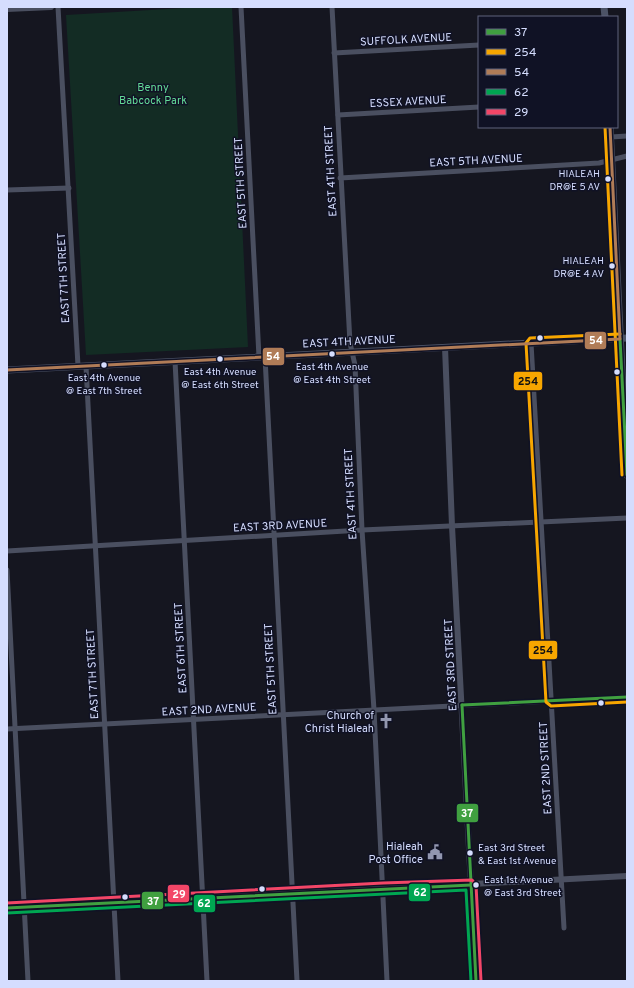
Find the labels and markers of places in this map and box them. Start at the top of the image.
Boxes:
place label: HIALEAH DR@E 5 AV [550,168,600,194]
marker: HIALEAH DR@E 5 AV [603,174,613,184]
place label: HIALEAH DR@E 4 AV [554,255,604,281]
marker: HIALEAH DR@E 4 AV [607,261,617,271]
unlabelled marker [535,333,545,343]
marker: East 4th Avenue @ East 4th Street [327,349,337,359]
marker: East 4th Avenue @ East 6th Street [215,354,225,364]
marker: East 4th Avenue @ East 7th Street [99,360,109,370]
place label: East 4th Avenue @ East 4th Street [293,361,371,387]
place label: East 4th Avenue @ East 6th Street [181,366,259,392]
unlabelled marker [612,367,622,377]
place label: East 4th Avenue @ East 7th Street [66,372,142,398]
unlabelled marker [596,698,606,708]
place label: Church of Christ Hialeah [305,709,374,736]
church icon: Church of Christ Hialeah [377,712,395,730]
place label: Hialeah Post Office [368,840,423,867]
place label: East 3rd Street & East 1st Avenue [478,842,556,868]
public building icon: Hialeah Post Office [426,843,444,861]
marker: East 3rd Street & East 1st Avenue [465,848,475,858]
place label: East 1st Avenue @ East 3rd Street [484,874,562,900]
marker: East 1st Avenue @ East 3rd Street [471,880,481,890]
unlabelled marker [257,884,267,894]
unlabelled marker [120,892,130,902]

